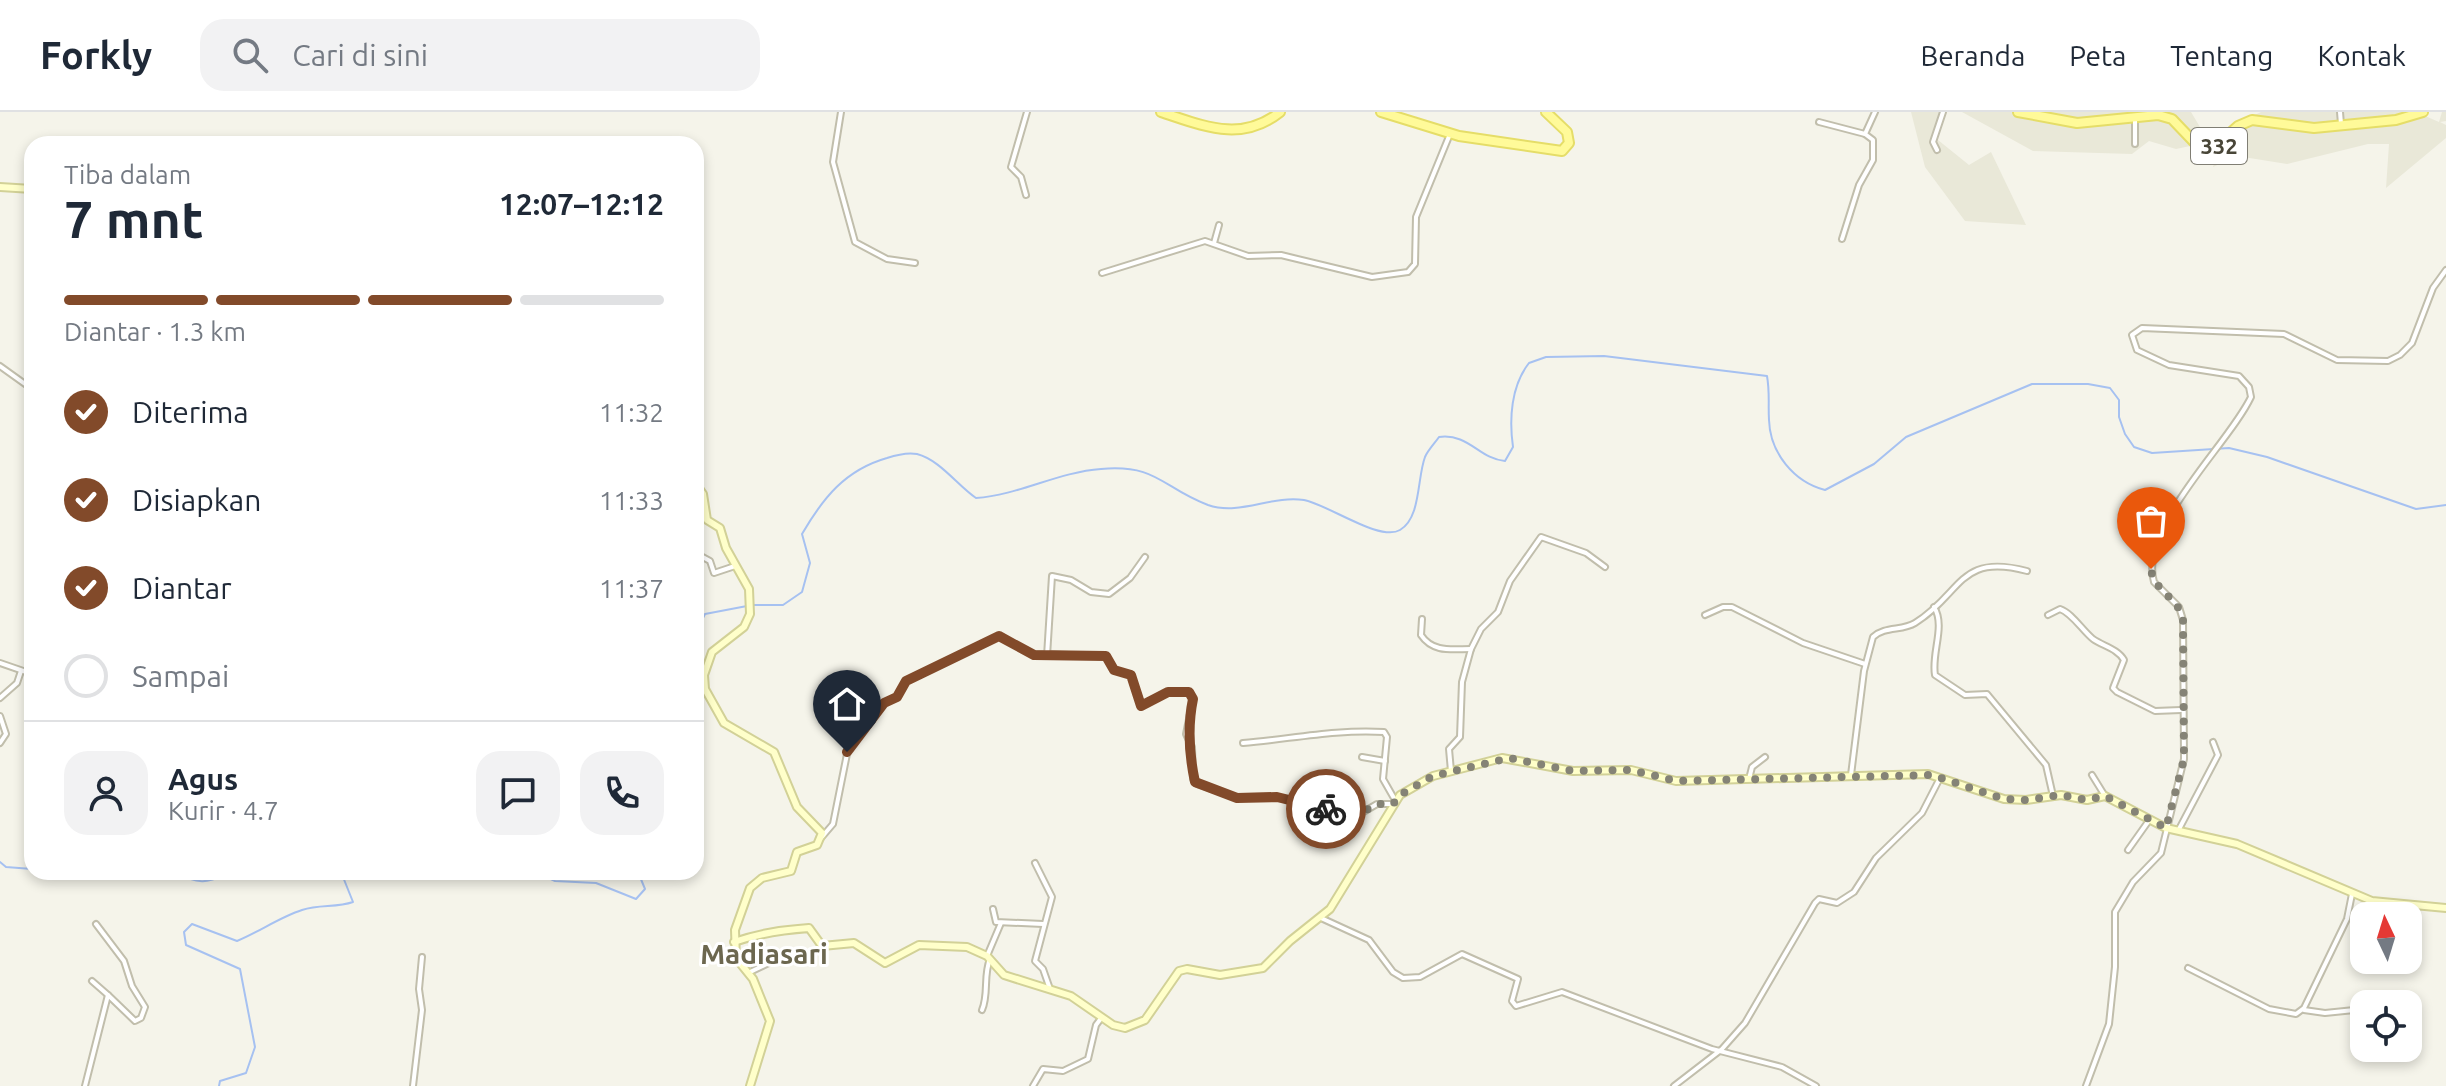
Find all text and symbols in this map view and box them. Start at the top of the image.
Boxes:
search box [200,19,760,91]
icon: search [228,33,272,77]
text: Forkly [40,34,152,76]
text: Cari di sini [292,38,428,72]
text: Beranda [1920,40,2025,71]
text: Peta [2069,40,2126,71]
text: Tentang [2170,40,2273,71]
text: Kontak [2317,40,2406,71]
road number: 332 [2191,128,2247,164]
text: Tiba dalam [64,160,191,189]
text: 12:07–12:12 [499,187,664,221]
text: 7 mnt [64,190,203,248]
text: Diantar · 1.3 km [64,317,246,346]
icon: check [64,390,108,434]
text: Diterima [132,395,249,429]
text: 11:32 [599,398,664,427]
icon: check [64,478,108,522]
text: Disiapkan [132,483,261,517]
text: 11:33 [599,486,664,515]
pin [2117,487,2185,569]
icon: bag [2129,499,2173,543]
icon: check [64,566,108,610]
text: Diantar [132,571,232,605]
text: 11:37 [599,574,664,603]
text: Sampai [132,659,229,693]
pin [813,670,881,752]
icon: home [825,682,869,726]
button: person [64,751,148,835]
button: chat [476,751,560,835]
button: phone [580,751,664,835]
text: Agus [168,762,238,796]
courier [1286,769,1366,849]
icon: bike [1304,787,1348,831]
text: Kurir · 4.7 [168,796,279,825]
north arrow [2350,902,2422,974]
map controls [2350,902,2422,1062]
district label: Madiasari [700,938,828,969]
button: locate [2350,990,2422,1062]

